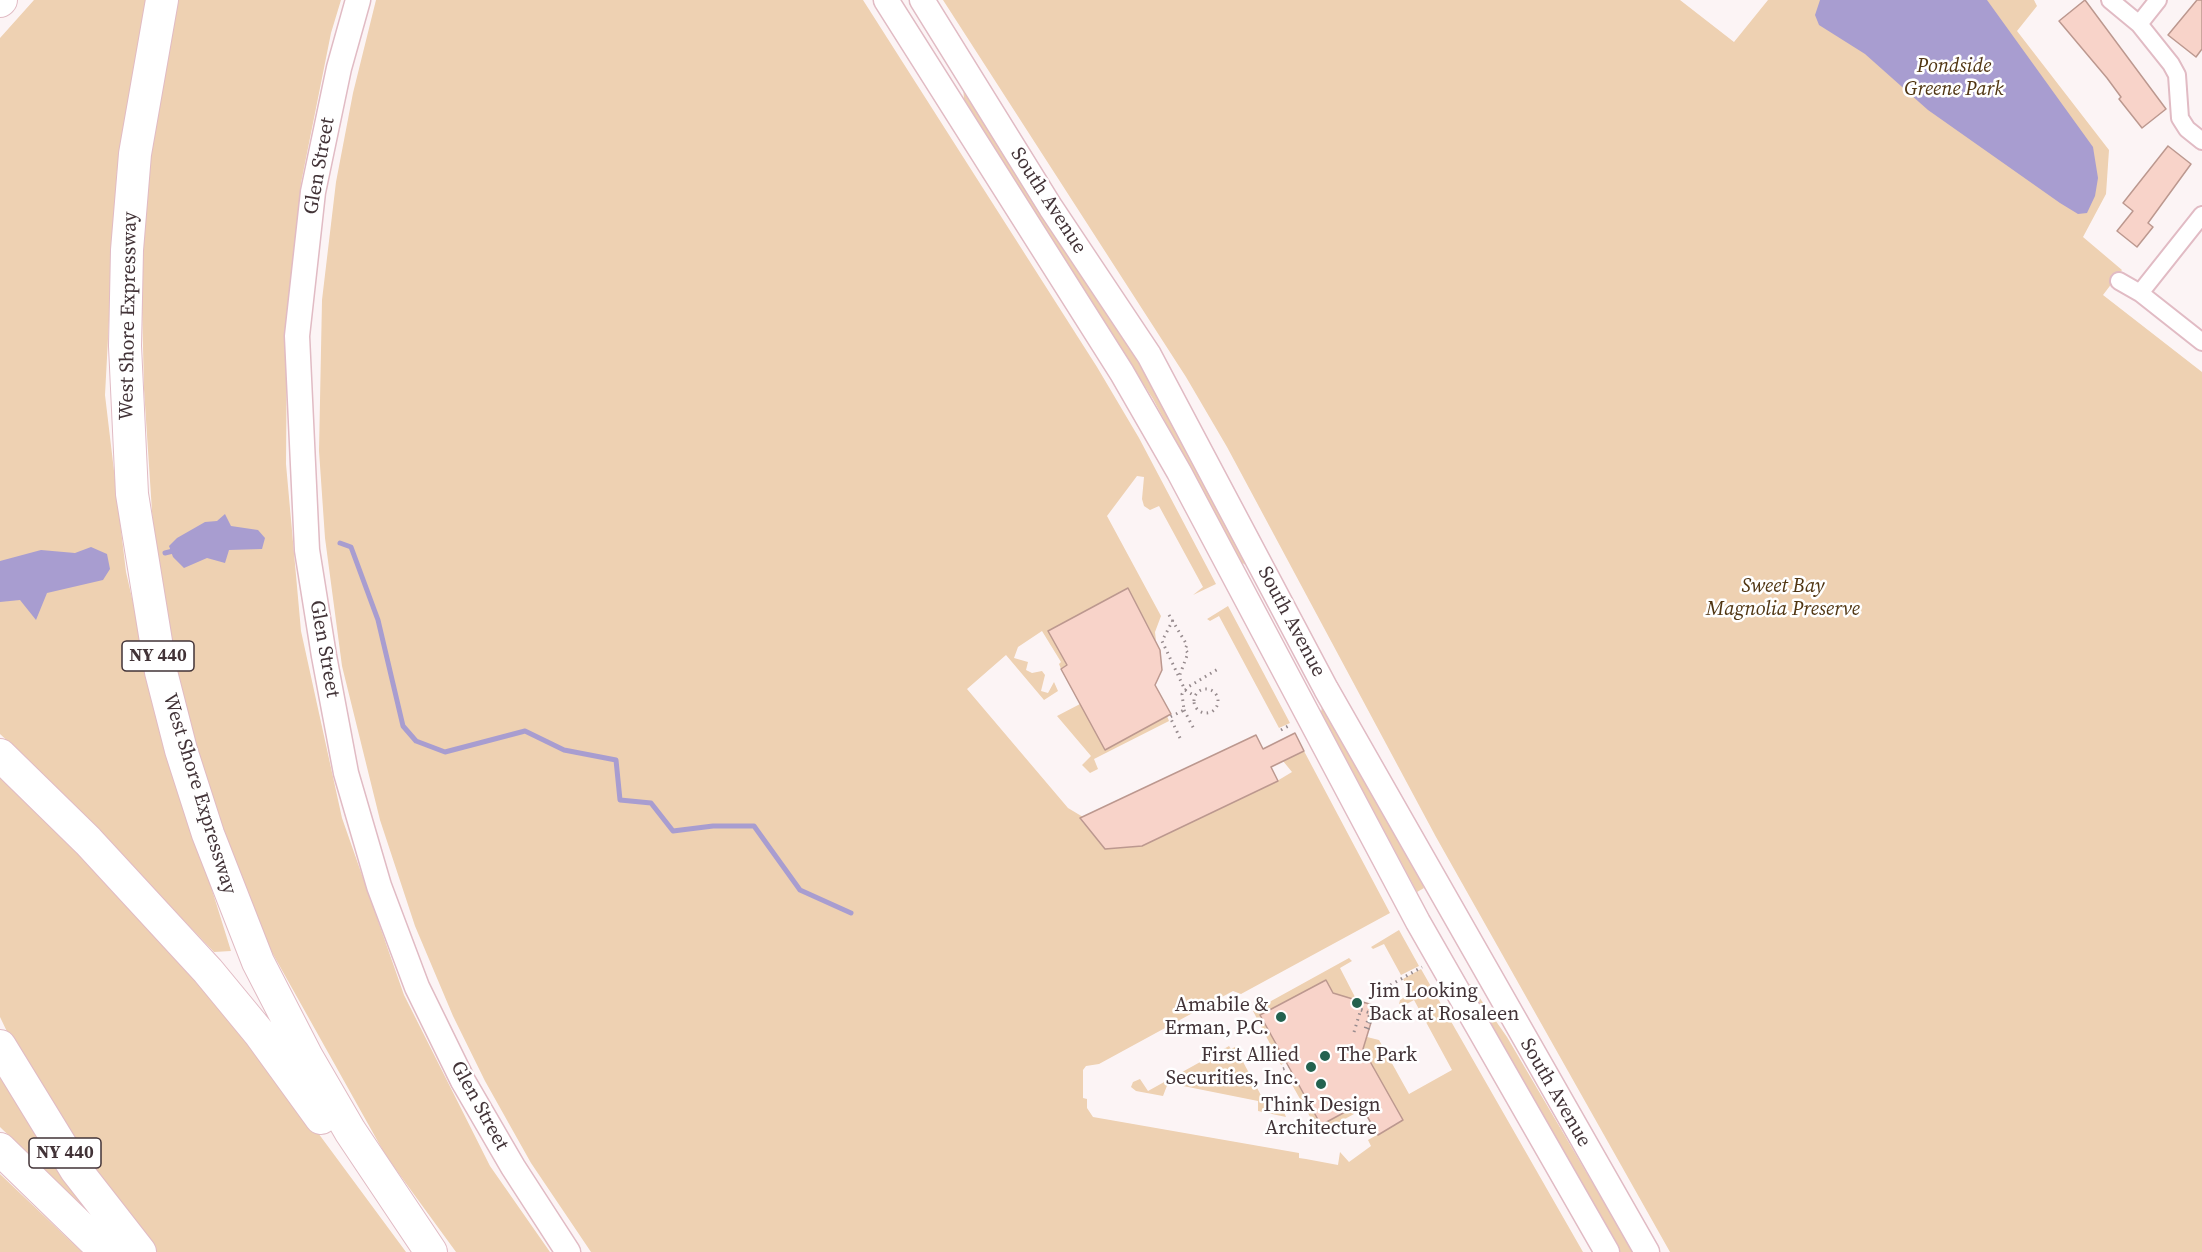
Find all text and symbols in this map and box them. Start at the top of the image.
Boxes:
park label: Pondside Greene Park [1904,55,2004,102]
street label: Glen Street [300,116,340,216]
street label: South Avenue [1005,144,1091,258]
street label: West Shore Expressway [115,211,143,421]
street label: South Avenue [1252,563,1330,681]
park label: Sweet Bay Magnolia Preserve [1706,575,1860,622]
street label: Glen Street [304,599,344,699]
road number: NY 440 [122,641,194,671]
street label: West Shore Expressway [157,691,241,897]
place label: Jim Looking Back at Rosaleen [1369,980,1519,1027]
place label: Amabile & Erman, P.C. [1164,994,1269,1041]
marker: Jim Looking Back at Rosaleen [1350,996,1364,1010]
marker: Amabile & Erman, P.C. [1274,1010,1288,1024]
street label: South Avenue [1514,1034,1596,1152]
place label: First Allied Securities, Inc. [1166,1044,1299,1091]
place label: The Park [1337,1044,1417,1068]
marker: The Park [1318,1049,1332,1063]
street label: Glen Street [445,1057,513,1155]
marker: First Allied Securities, Inc. [1304,1060,1318,1074]
marker: Think Design Architecture [1314,1077,1328,1091]
place label: Think Design Architecture [1261,1094,1381,1141]
road number: NY 440 [29,1138,101,1168]

